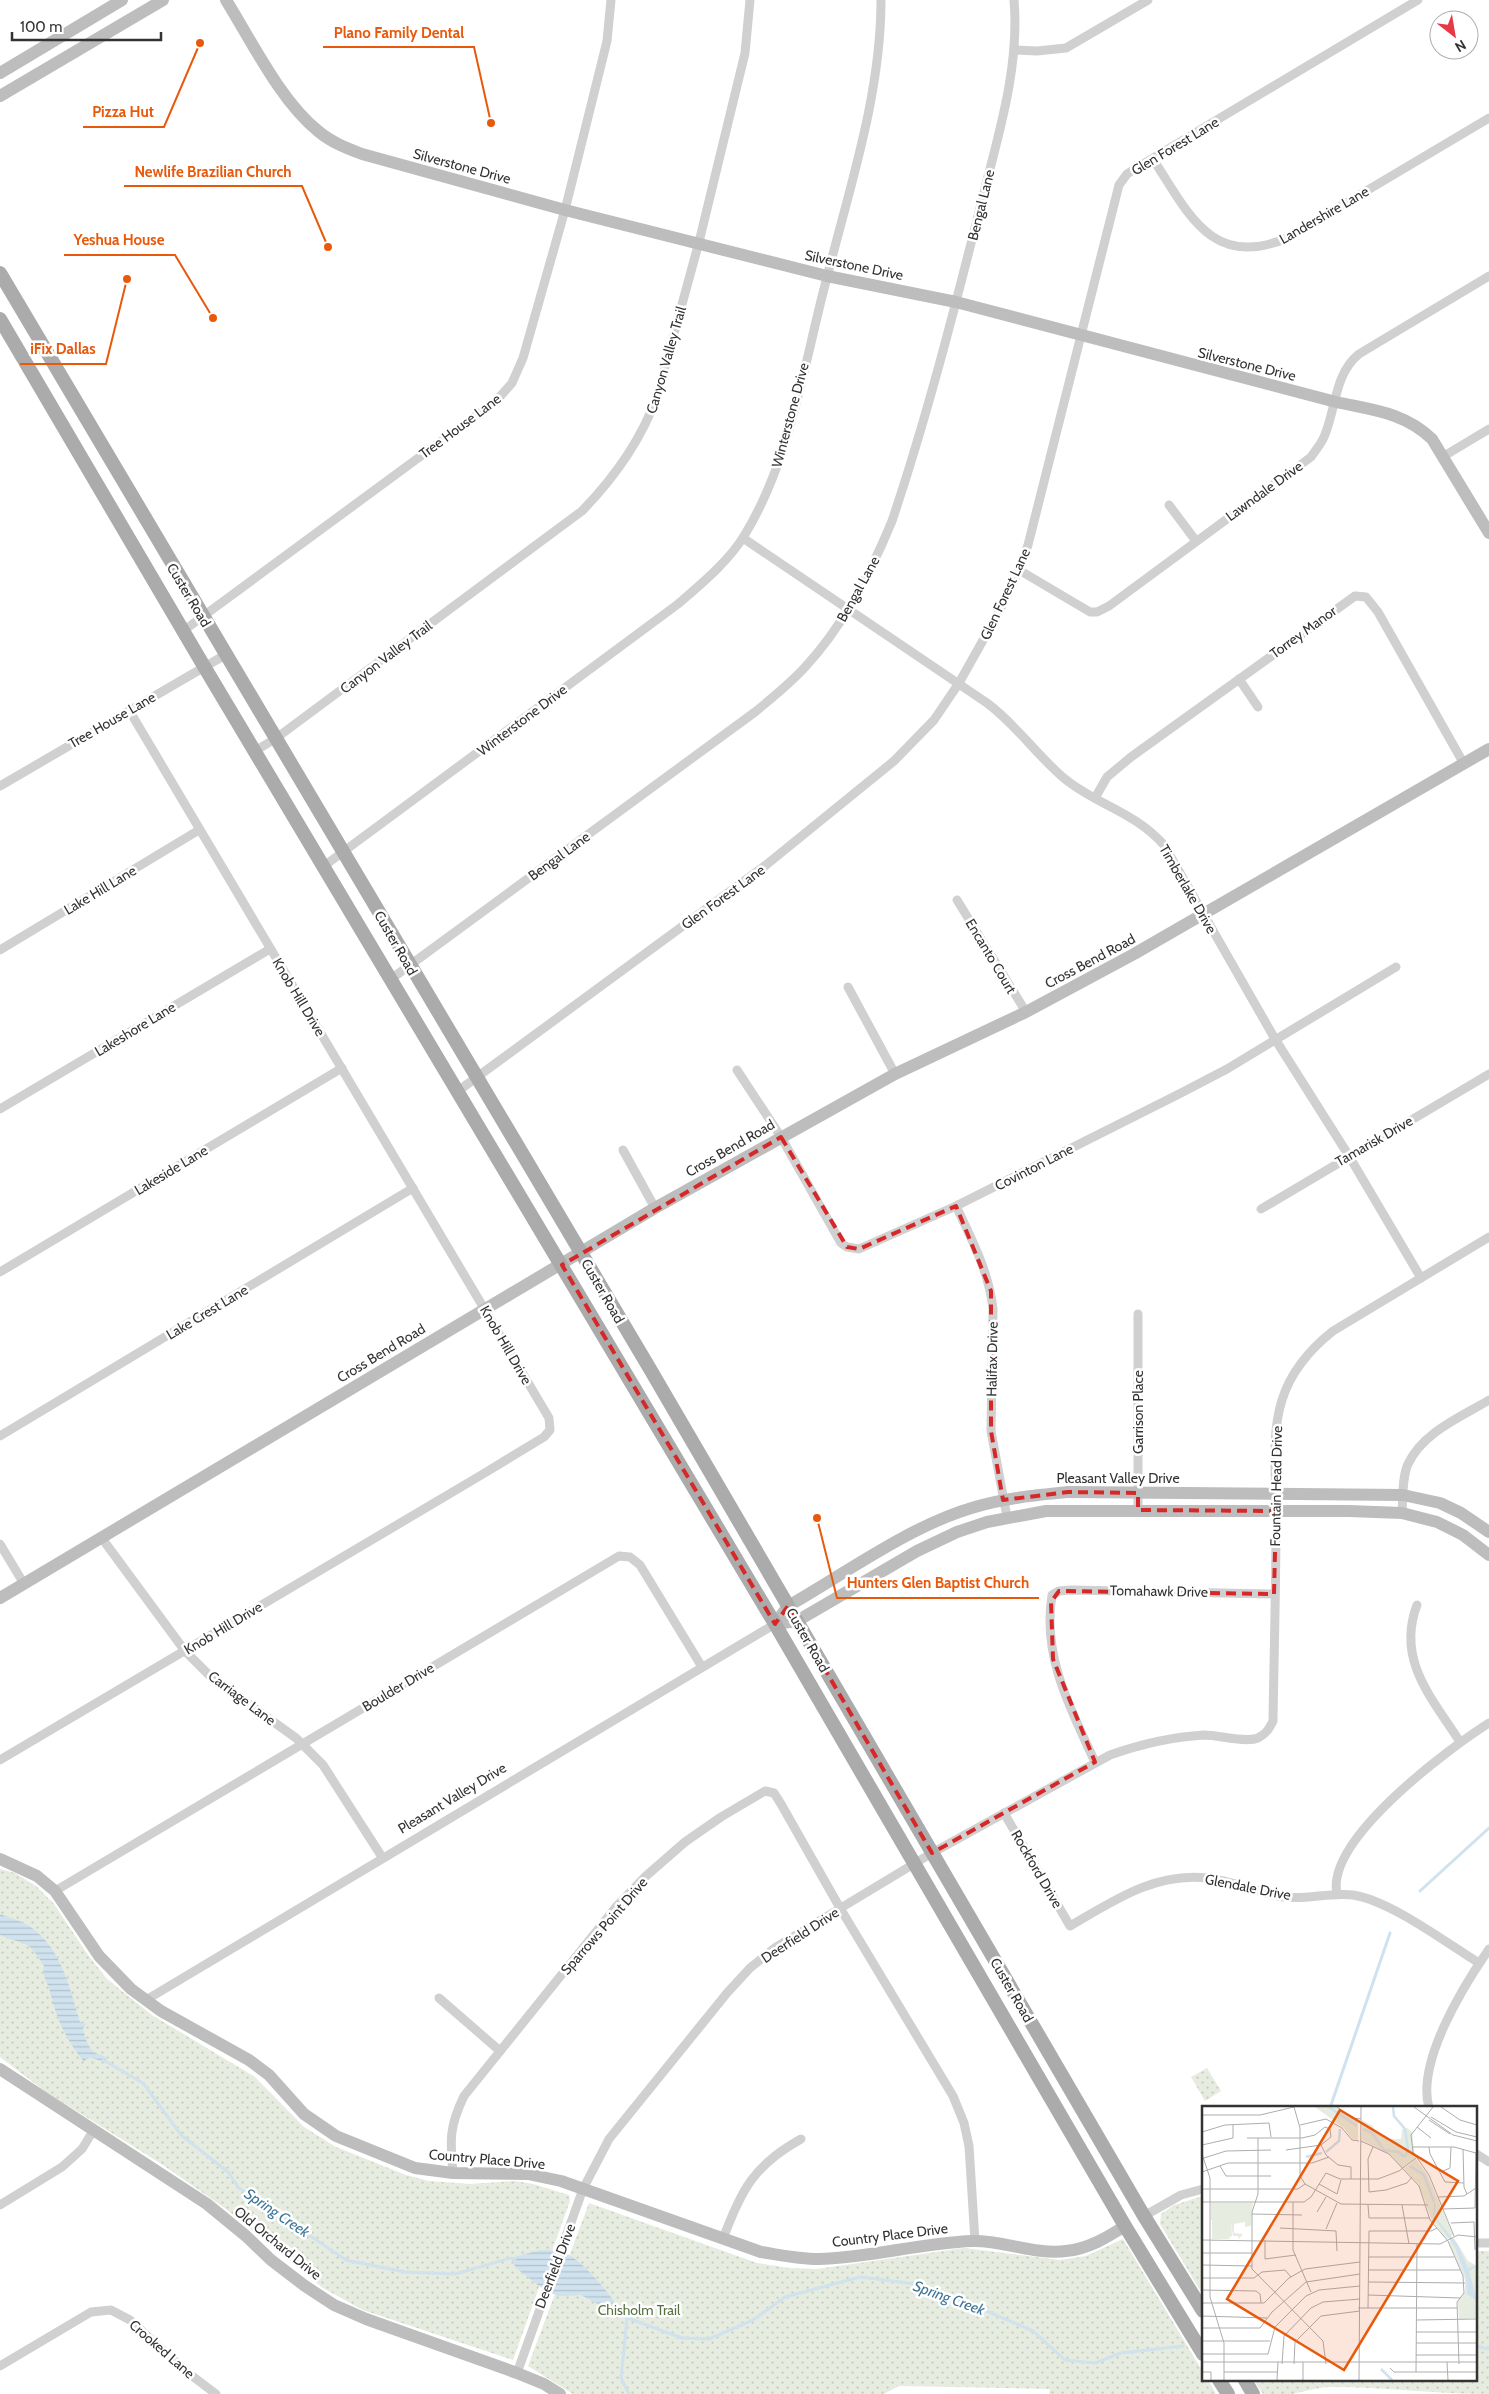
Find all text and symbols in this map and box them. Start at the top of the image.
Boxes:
scale bar [12,10,161,42]
north arrow [1429,10,1479,60]
callout: Plano Family Dental [323,17,474,47]
text: 100 m [20,18,62,36]
text: Plano Family Dental [334,24,464,42]
text: N [1452,36,1470,56]
callout: Pizza Hut [83,97,164,127]
text: Pizza Hut [92,103,154,121]
street label: Glen Forest Lane [1128,113,1222,179]
street label: Silverstone Drive [411,144,513,188]
callout: Newlife Brazilian Church [124,156,302,186]
text: Newlife Brazilian Church [134,163,292,181]
street label: Bengal Lane [964,168,998,242]
street label: Landershire Lane [1276,182,1372,248]
callout: Yeshua House [64,225,175,255]
text: Yeshua House [73,231,165,249]
street label: Silverstone Drive [803,246,905,284]
street label: Canyon Valley Trail [642,304,690,416]
callout: iFix Dallas [20,334,106,364]
text: iFix Dallas [30,340,96,358]
street label: Silverstone Drive [1196,343,1298,385]
street label: Winterstone Drive [767,361,813,469]
street label: Tree House Lane [416,389,504,463]
street label: Lawndale Drive [1222,457,1306,525]
street label: Glen Forest Lane [976,545,1034,643]
street label: Bengal Lane [833,553,883,625]
street label: Custer Road [163,560,215,630]
street label: Torrey Manor [1266,601,1340,662]
street label: Canyon Valley Trail [336,616,436,697]
street label: Winterstone Drive [474,680,570,760]
street label: Tree House Lane [65,688,159,752]
street label: Bengal Lane [524,827,594,885]
street label: Timberlake Drive [1155,841,1221,937]
street label: Lake Hill Lane [61,861,139,919]
street label: Glen Forest Lane [678,861,768,933]
street label: Custer Road [370,908,422,978]
street label: Encanto Court [962,915,1021,997]
street label: Cross Bend Road [1042,930,1138,992]
street label: Knob Hill Drive [269,955,329,1039]
street label: Lakeshore Lane [91,998,179,1060]
street label: Tamarisk Drive [1332,1112,1416,1170]
street label: Cross Bend Road [682,1115,778,1181]
street label: Covinton Lane [992,1140,1076,1194]
street label: Lakeside Lane [131,1141,211,1199]
street label: Custer Road [577,1256,629,1326]
street label: Lake Crest Lane [163,1281,251,1343]
street label: Knob Hill Drive [476,1302,536,1388]
street label: Cross Bend Road [334,1320,428,1386]
street label: Halifax Drive [982,1321,1002,1397]
street label: Garrison Place [1129,1370,1147,1454]
street label: Fountain Head Drive [1266,1425,1286,1547]
street label: Pleasant Valley Drive [1056,1469,1180,1487]
callout: Hunters Glen Baptist Church [837,1568,1039,1598]
text: Hunters Glen Baptist Church [847,1574,1029,1592]
street label: Tomahawk Drive [1110,1581,1208,1601]
street label: Knob Hill Drive [181,1598,265,1658]
street label: Custer Road [782,1605,834,1675]
street label: Boulder Drive [359,1659,437,1715]
street label: Carriage Lane [205,1667,279,1729]
street label: Pleasant Valley Drive [395,1759,509,1837]
street label: Rockford Drive [1007,1827,1067,1911]
street label: Glendale Drive [1204,1870,1292,1904]
street label: Sparrows Point Drive [557,1873,651,1979]
street label: Deerfield Drive [758,1903,842,1967]
street label: Custer Road [986,1955,1038,2025]
inset map [1202,2106,1476,2382]
street label: Country Place Drive [428,2145,546,2173]
water label: Spring Creek [241,2185,313,2242]
street label: Old Orchard Drive [231,2202,325,2284]
street label: Country Place Drive [831,2219,949,2251]
street label: Deerfield Drive [531,2221,579,2311]
water label: Spring Creek [911,2277,988,2319]
park label: Chisholm Trail [598,2301,681,2319]
street label: Crooked Lane [126,2316,198,2382]

